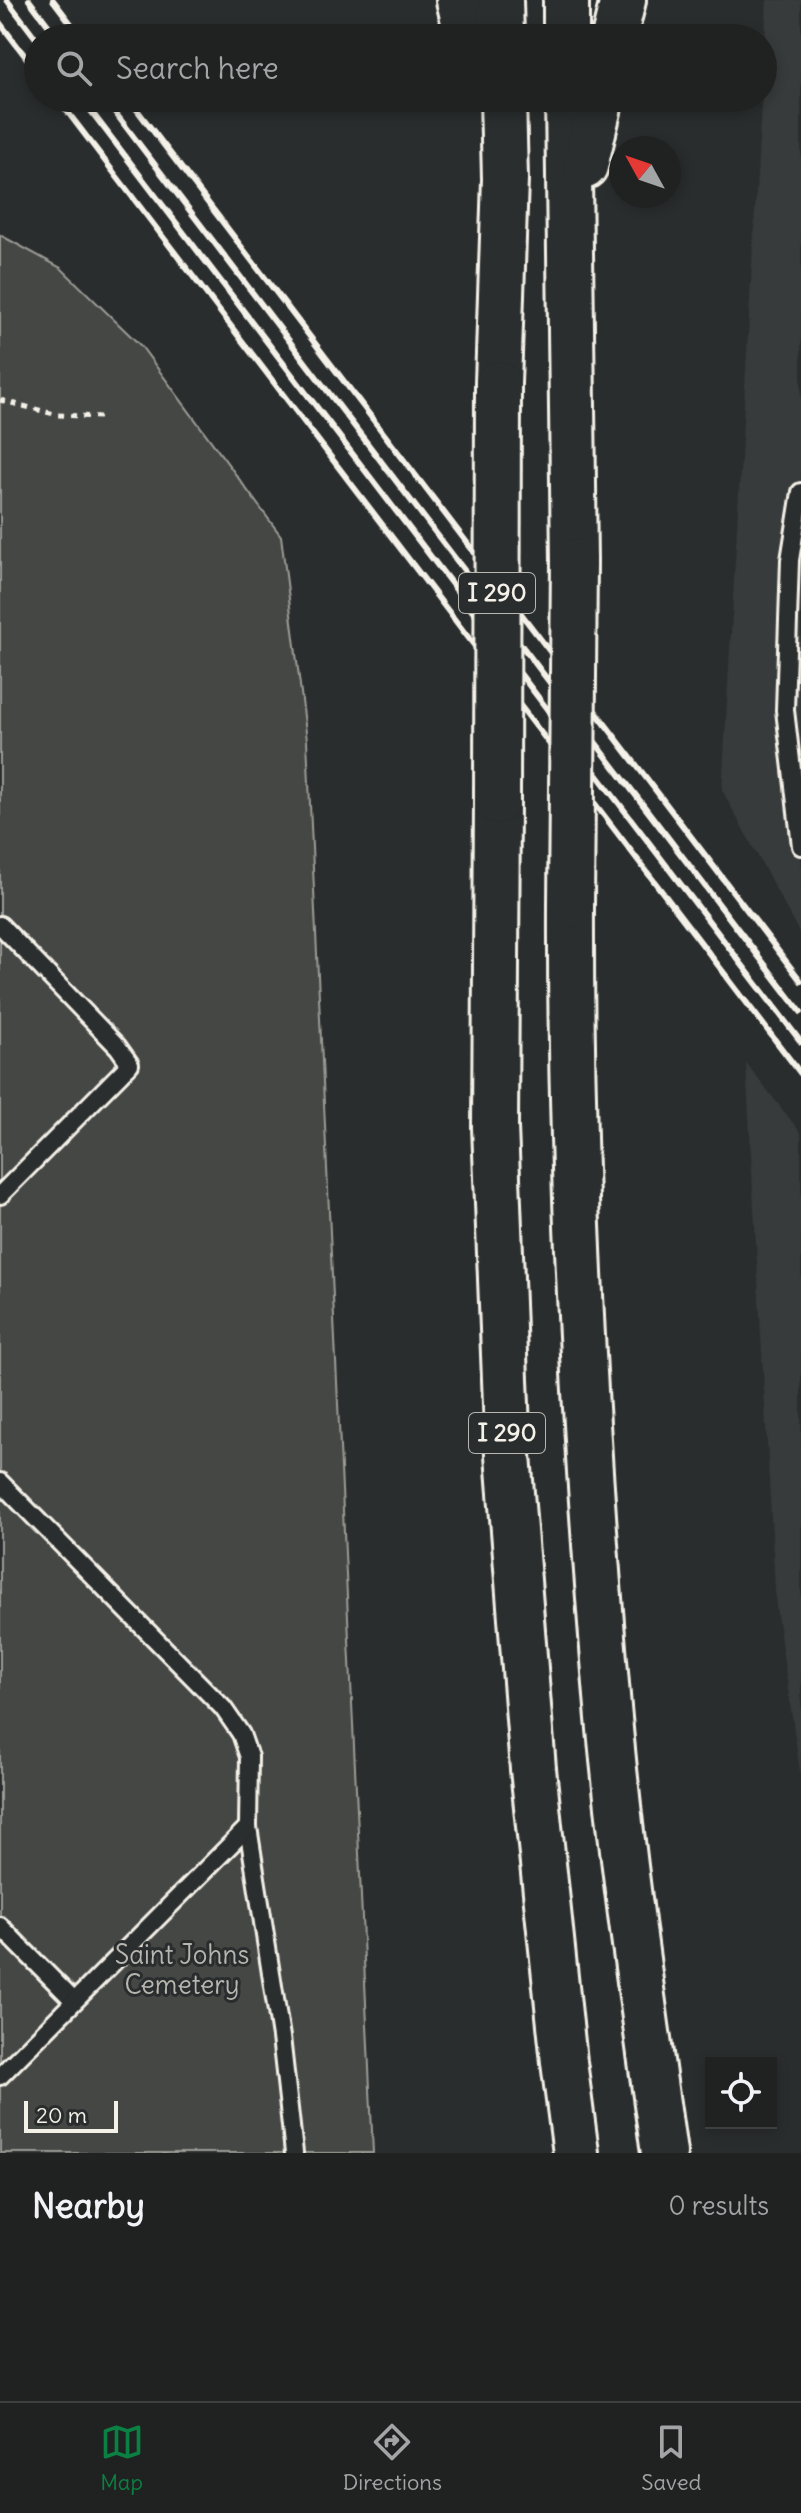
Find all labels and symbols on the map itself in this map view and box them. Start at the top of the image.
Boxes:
north arrow [609,136,681,208]
road number: I 290 [459,573,535,613]
road number: I 290 [469,1413,545,1453]
park label: Saint Johns Cemetery [115,1938,249,2001]
scale bar [24,2097,118,2133]

